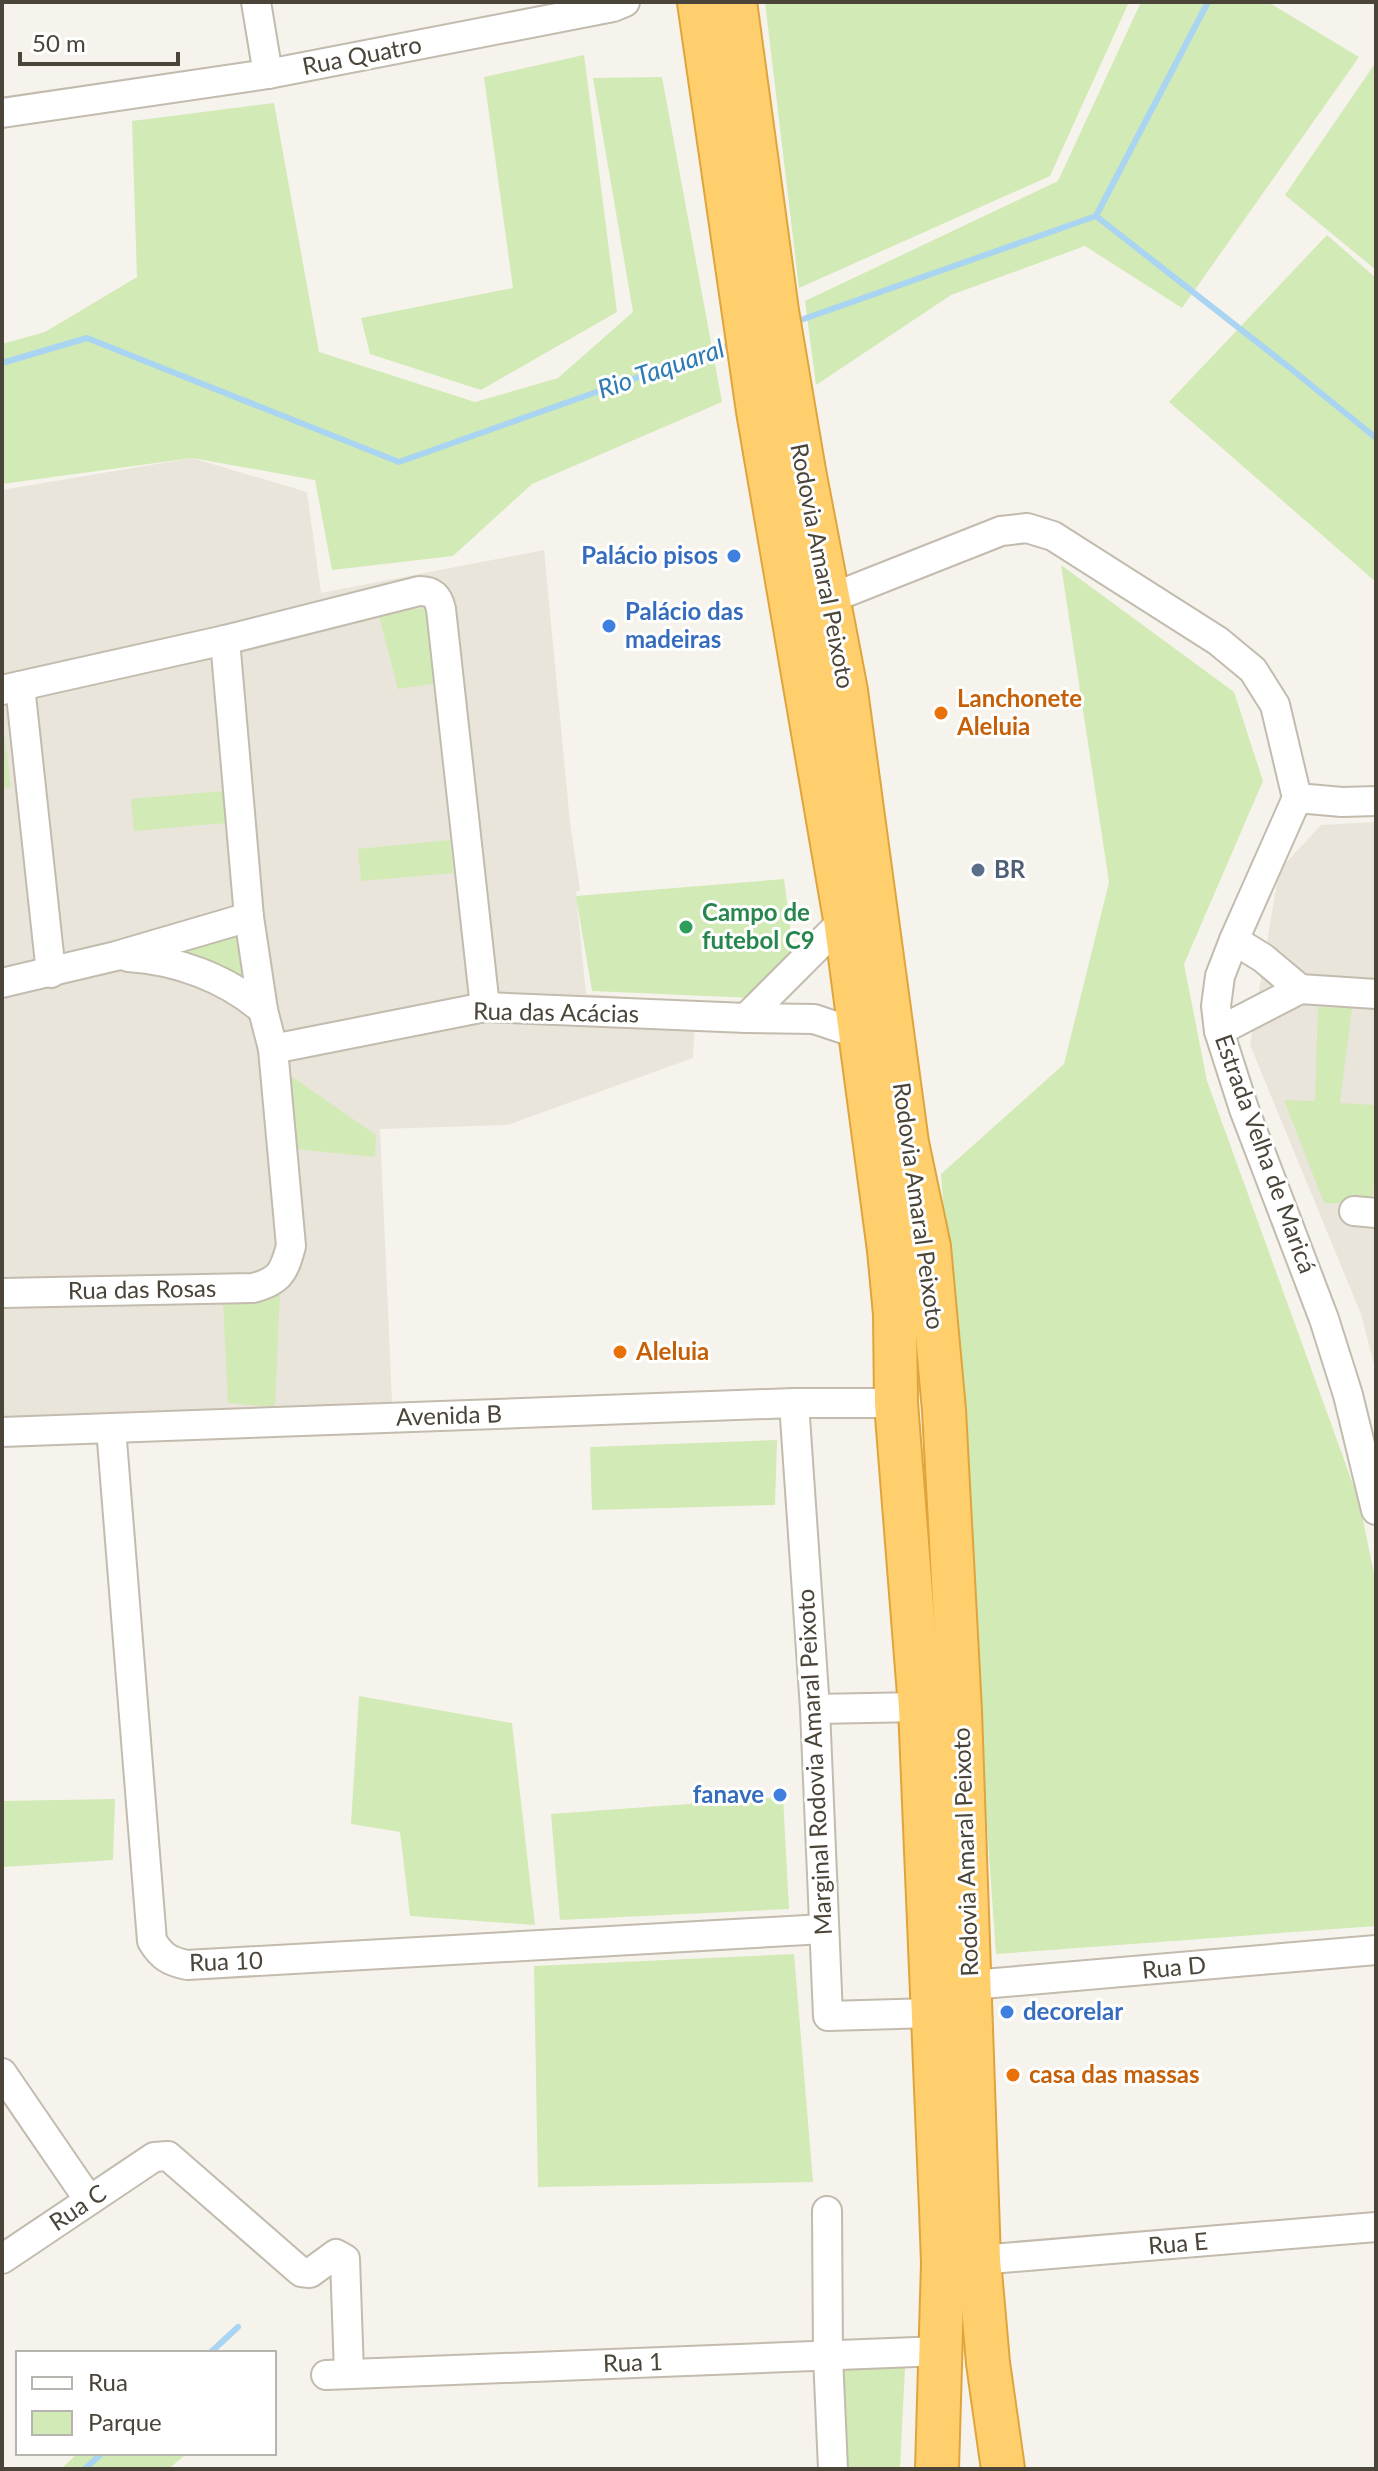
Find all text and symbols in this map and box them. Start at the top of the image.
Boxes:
scale bar [20,16,178,66]
text: 50 m [32,28,86,57]
street label: Rua Quatro [300,29,424,80]
water label: Rio Taquaral [593,331,728,405]
street label: Rodovia Amaral Peixoto [785,441,861,691]
place label: Palácio pisos [581,540,718,569]
marker: Palácio pisos [725,547,743,565]
place label: Palácio das madeiras [625,596,743,653]
marker: Palácio das madeiras [600,617,618,635]
place label: Lanchonete Aleluia [956,683,1082,740]
marker: Lanchonete Aleluia [932,704,950,722]
place label: BR [994,854,1026,883]
marker: BR [969,861,987,879]
place label: Campo de futebol C9 [702,897,815,954]
marker: Campo de futebol C9 [677,918,695,936]
street label: Rua das Acácias [473,996,639,1027]
street label: Estrada Velha de Maricá [1210,1030,1323,1277]
street label: Rodovia Amaral Peixoto [888,1080,951,1331]
street label: Rua das Rosas [67,1273,216,1304]
place label: Aleluia [635,1336,709,1365]
marker: Aleluia [611,1343,629,1361]
street label: Avenida B [395,1398,503,1431]
street label: Marginal Rodovia Amaral Peixoto [790,1588,837,1936]
street label: Rodovia Amaral Peixoto [946,1727,983,1977]
place label: fanave [693,1779,764,1808]
marker: fanave [771,1786,789,1804]
street label: Rua 10 [189,1945,263,1976]
street label: Rua D [1141,1949,1207,1984]
place label: decorelar [1023,1996,1123,2025]
marker: decorelar [998,2003,1016,2021]
place label: casa das massas [1029,2059,1200,2088]
marker: casa das massas [1004,2066,1022,2084]
street label: Rua C [43,2177,111,2236]
street label: Rua E [1147,2225,1209,2260]
street label: Rua 1 [602,2346,663,2377]
legend [16,2351,276,2455]
text: Rua [88,2367,128,2396]
text: Parque [88,2407,162,2436]

